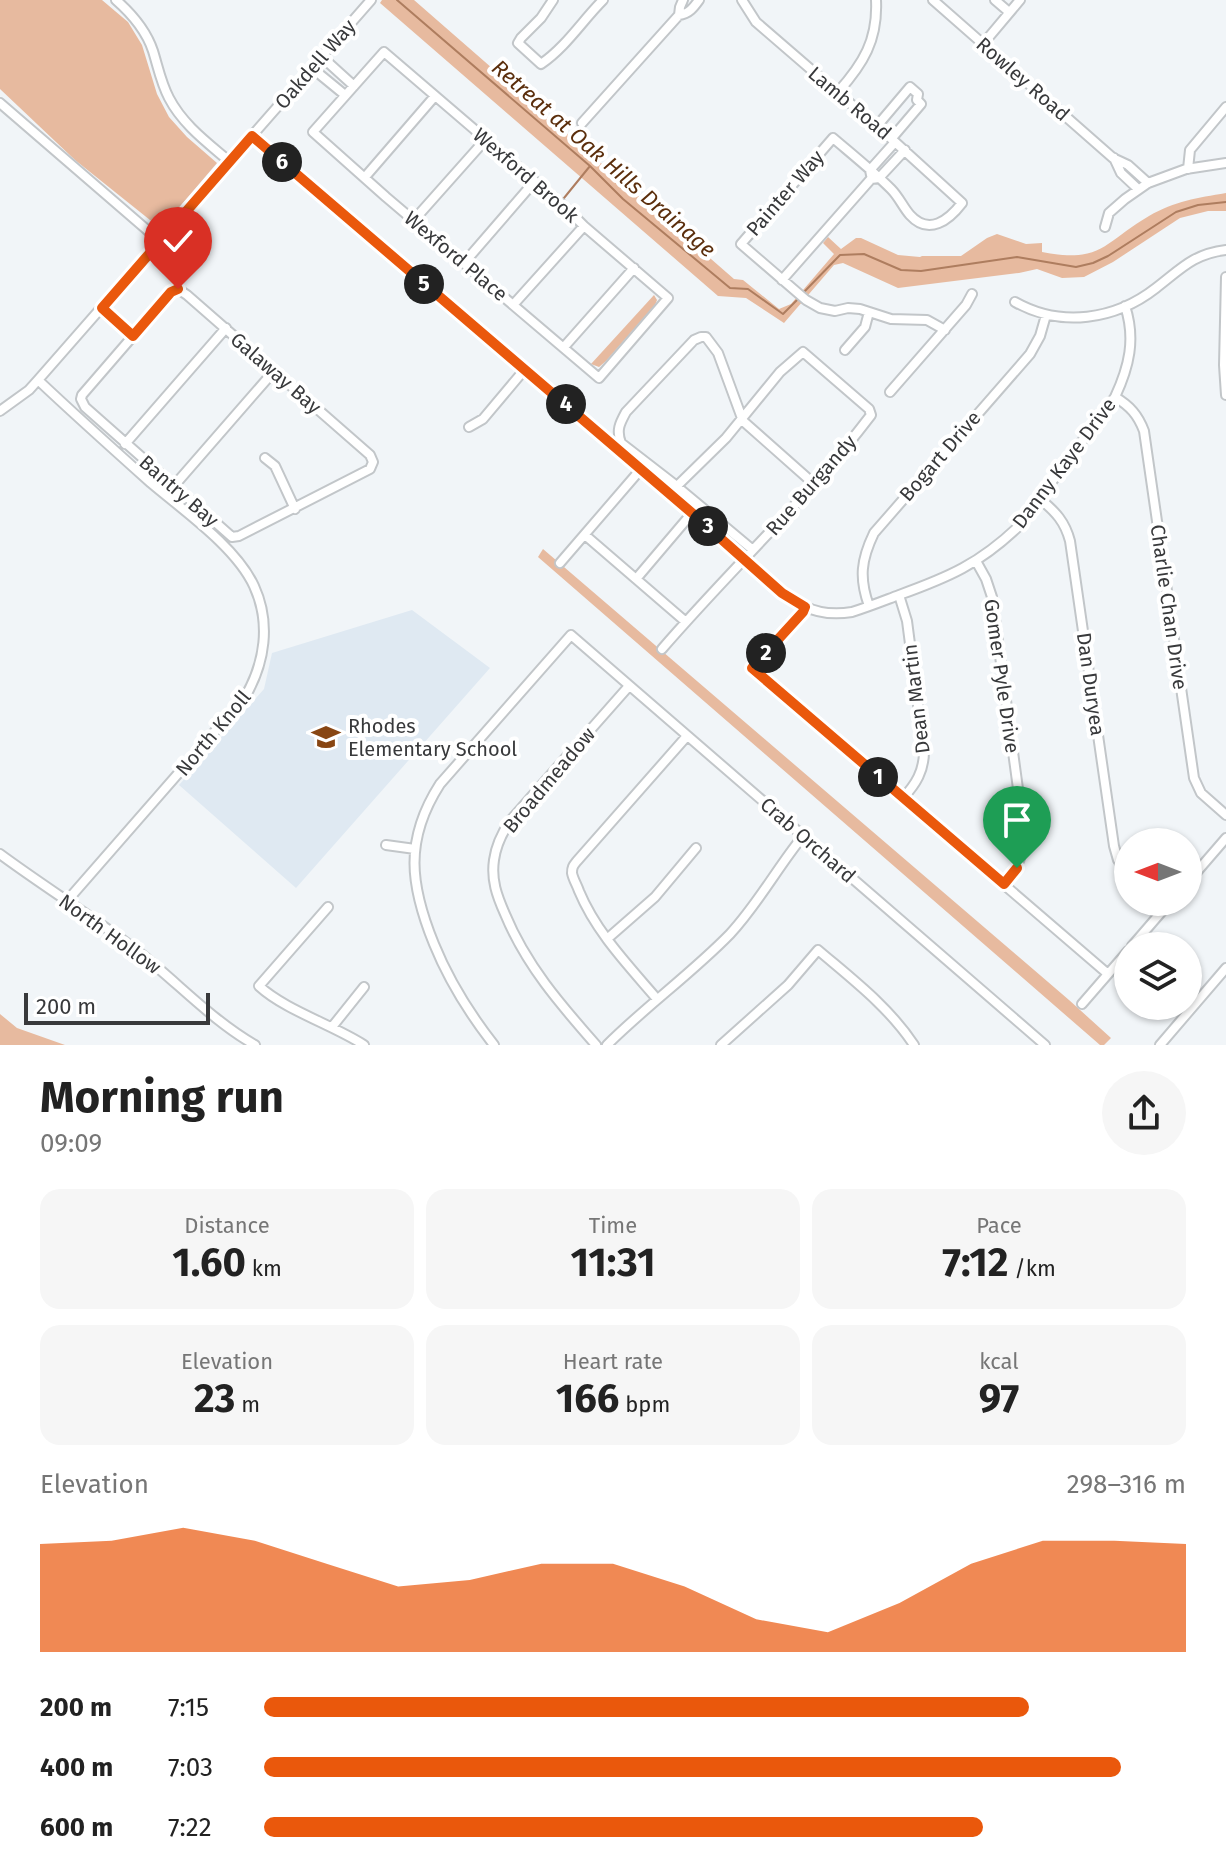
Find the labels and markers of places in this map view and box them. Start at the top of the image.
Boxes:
pin: 6 [262,142,302,182]
pin [144,207,212,289]
pin: 5 [404,264,444,304]
pin: 4 [546,384,586,424]
pin: 3 [688,506,728,546]
pin: 2 [746,633,786,673]
place label: Rhodes Elementary School [348,714,517,761]
school or university icon: Rhodes Elementary School [311,722,341,752]
pin: 1 [858,757,898,797]
pin [983,786,1051,868]

